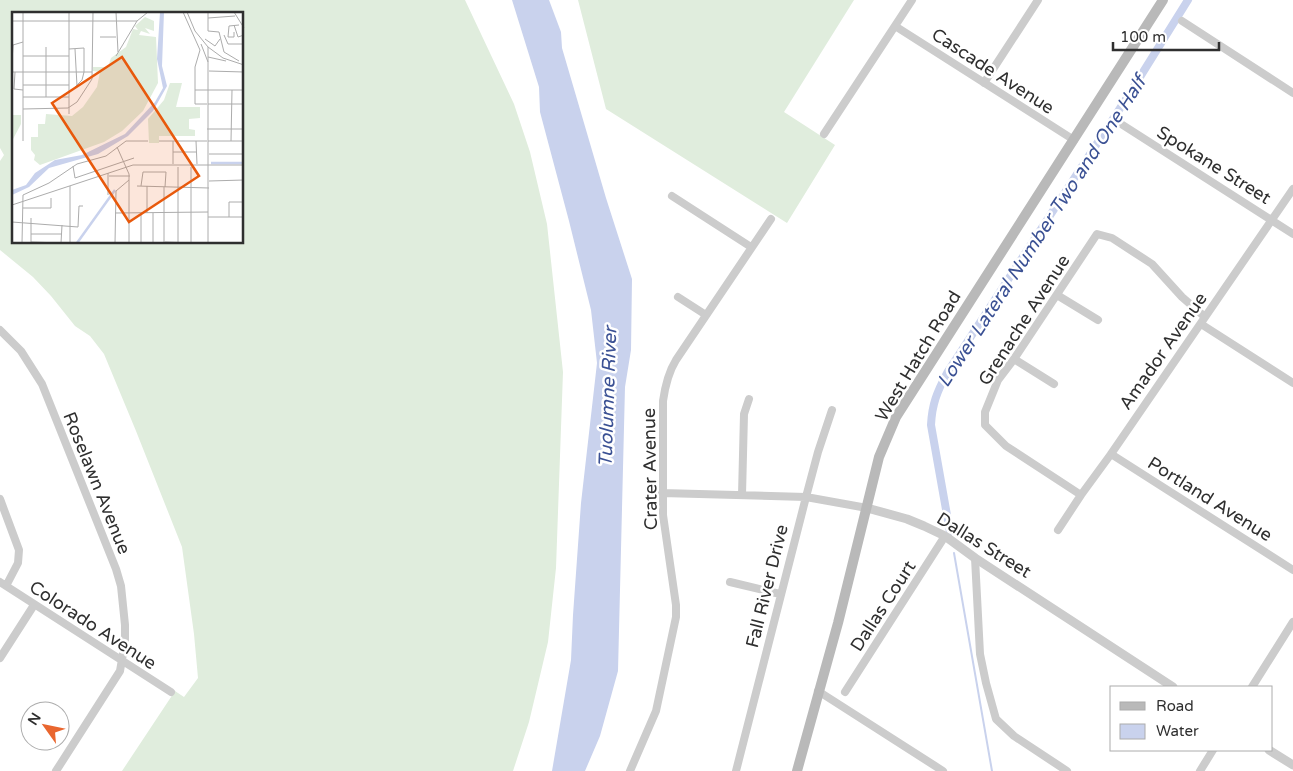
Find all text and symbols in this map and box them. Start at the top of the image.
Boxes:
inset map [12,12,244,244]
scale bar [1113,20,1219,52]
street label: Cascade Avenue [928,23,1058,119]
text: 100 m [1120,28,1166,46]
water label: Lower Lateral Number Two and One Half [933,69,1153,391]
street label: Spokane Street [1153,121,1275,209]
street label: Grenache Avenue [974,251,1074,389]
street label: West Hatch Road [870,287,966,425]
street label: Amador Avenue [1114,288,1212,414]
water label: Tuolumne River [595,324,622,468]
street label: Crater Avenue [638,408,662,530]
street label: Roselawn Avenue [58,409,136,557]
street label: Portland Avenue [1144,452,1276,546]
street label: Dallas Street [933,507,1035,583]
street label: Fall River Drive [741,522,793,650]
street label: Dallas Court [846,556,921,656]
street label: Colorado Avenue [25,576,161,674]
legend [1110,686,1273,751]
text: Road [1156,697,1194,715]
north arrow [20,701,70,751]
text: N [24,710,45,729]
text: Water [1156,722,1199,740]

